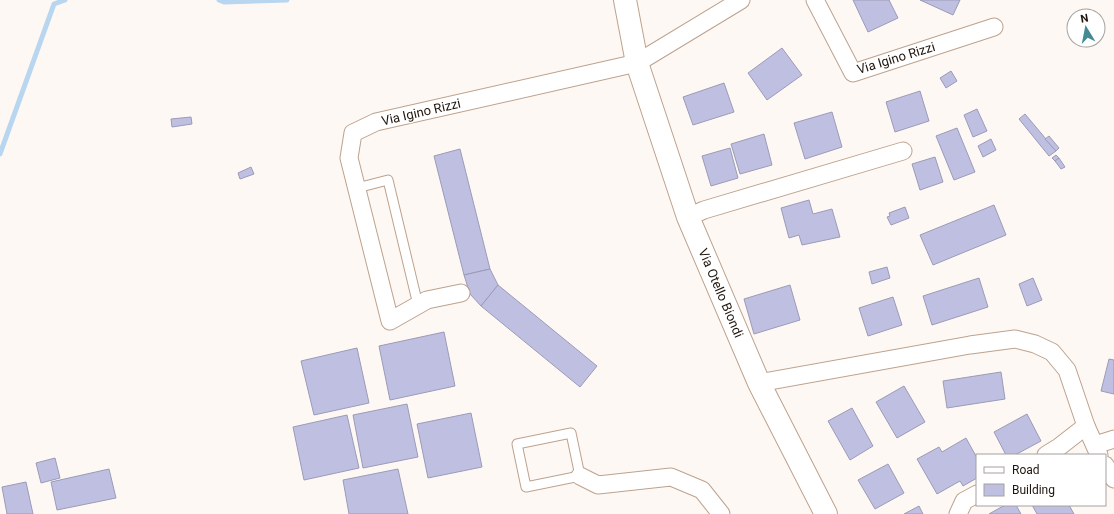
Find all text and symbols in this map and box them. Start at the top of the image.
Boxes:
north arrow [1066,8,1106,48]
text: N [1079,12,1090,26]
street label: Via Igino Rizzi [855,39,937,77]
street label: Via Igino Rizzi [380,96,462,128]
street label: Via Otello Biondi [696,246,746,340]
legend [976,454,1106,506]
text: Road [1012,463,1040,477]
text: Building [1012,483,1055,497]

